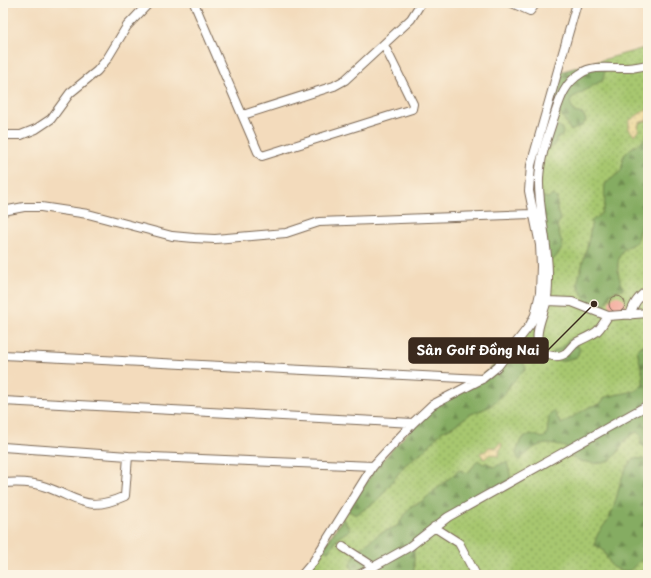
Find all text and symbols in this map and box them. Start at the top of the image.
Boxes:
callout: Sân Golf Đồng Nai [409,338,548,363]
text: Sân Golf Đồng Nai [417,340,540,359]

